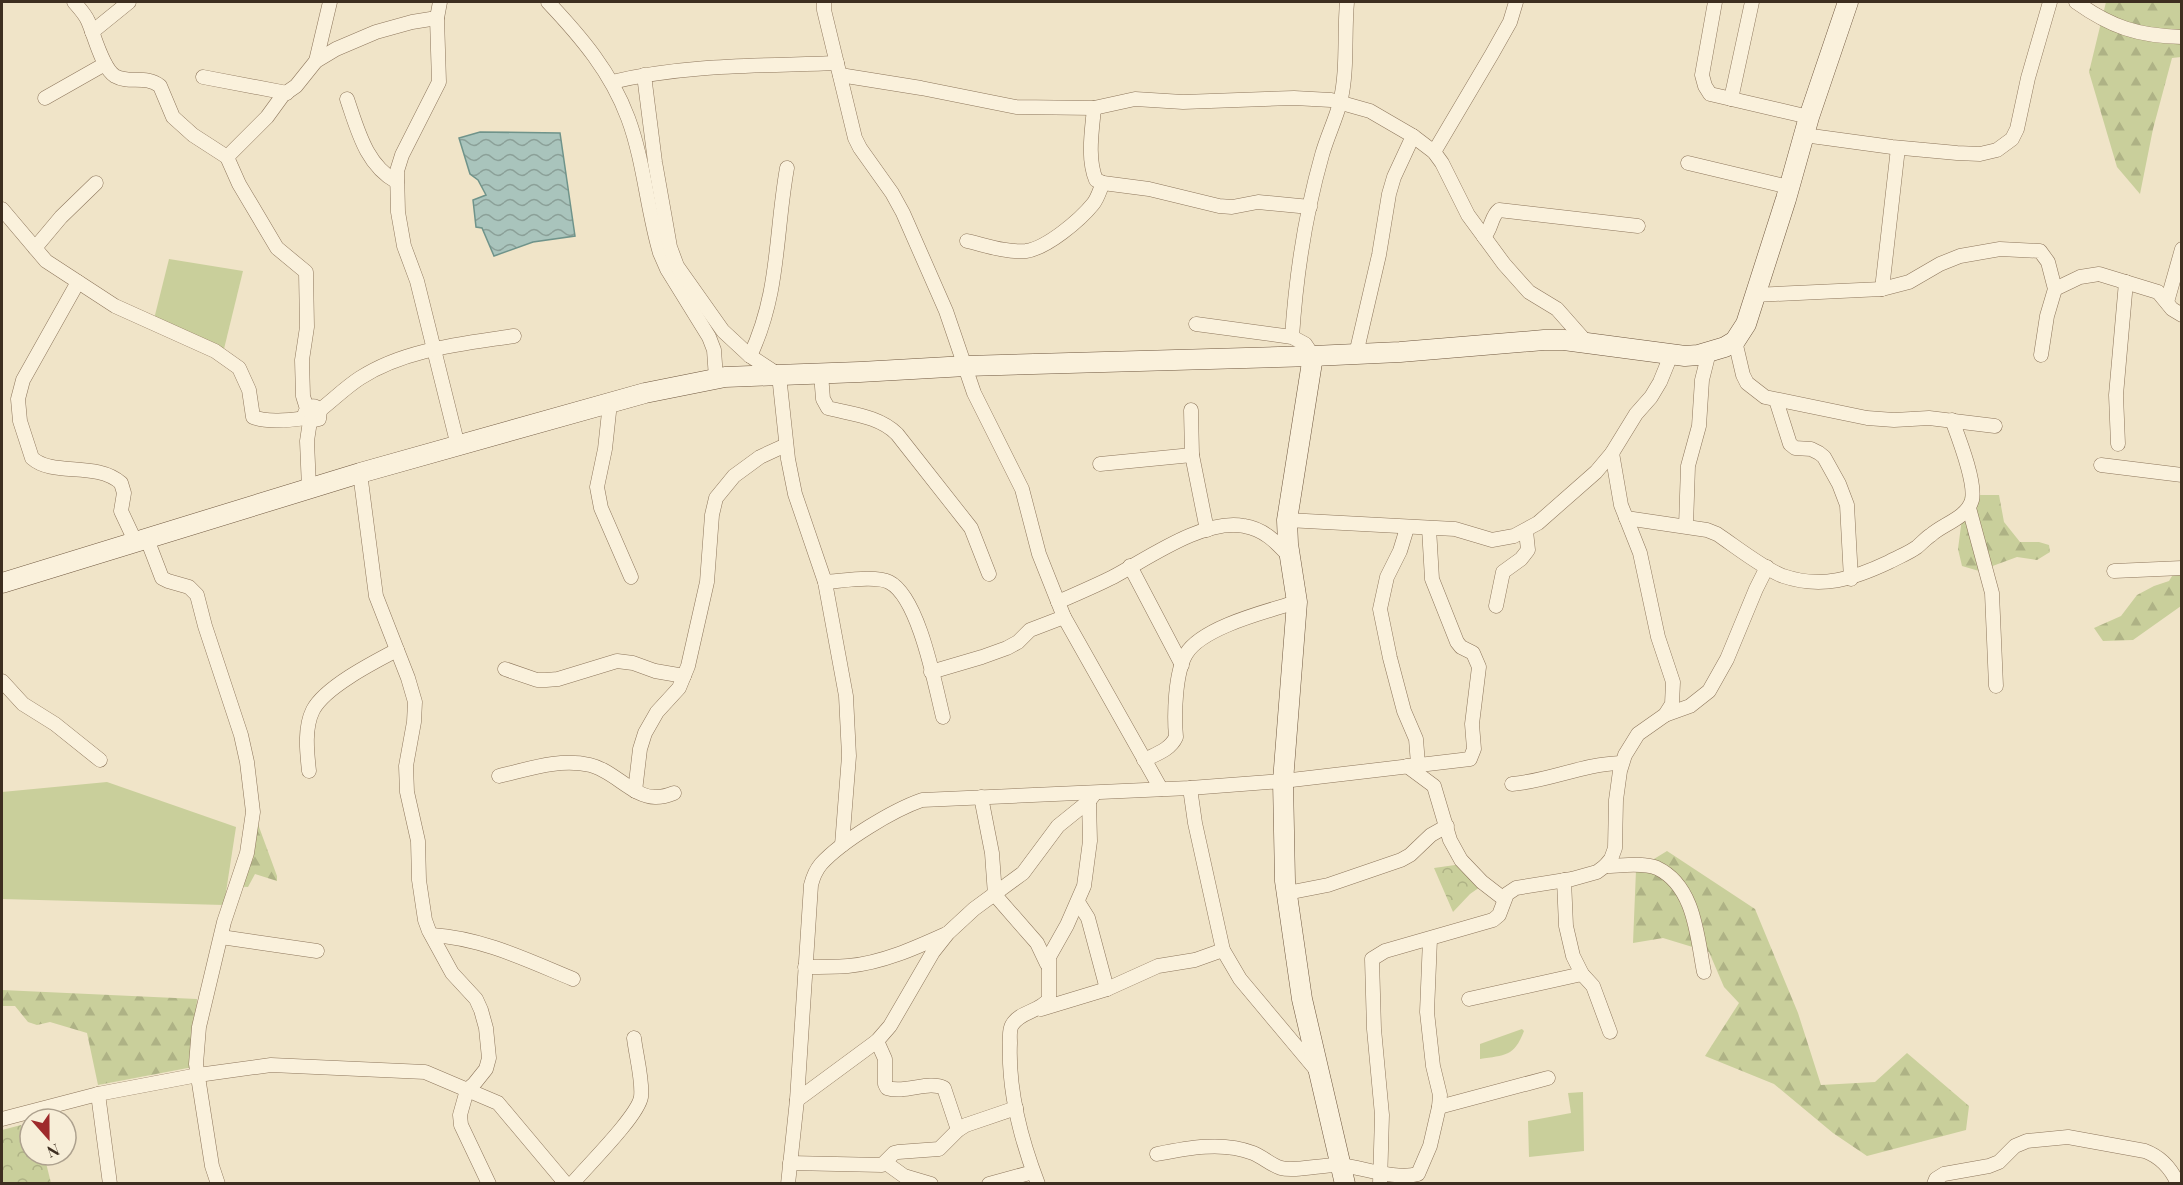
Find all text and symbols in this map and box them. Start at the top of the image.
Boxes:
north arrow [18,1107,78,1167]
text: N [44,1140,63,1164]

